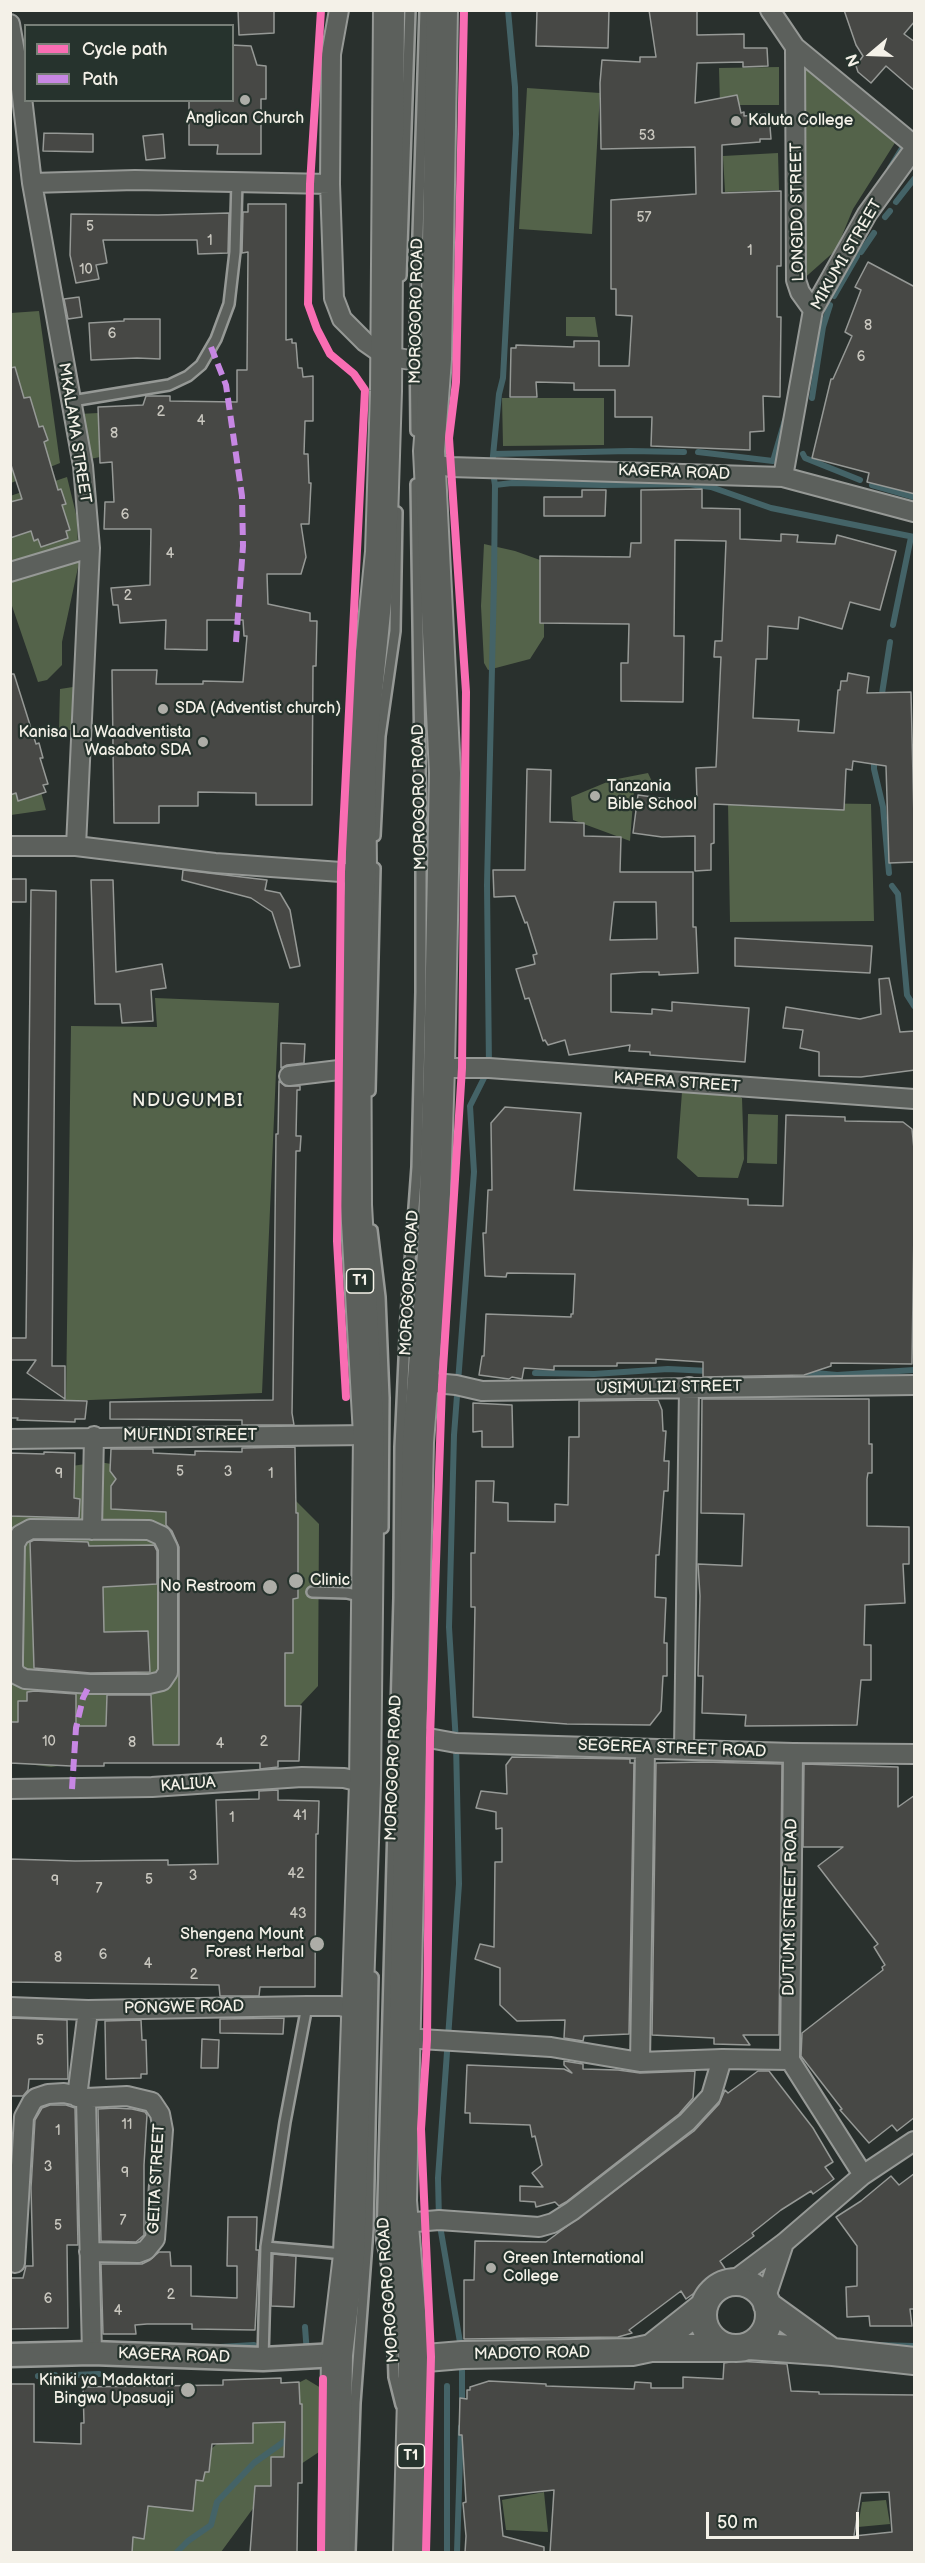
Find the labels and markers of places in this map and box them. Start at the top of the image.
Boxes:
marker: Anglican Church [238,93,252,107]
place label: Anglican Church [186,109,304,129]
place label: Kaluta College [748,111,853,131]
marker: Kaluta College [729,114,743,128]
place label: SDA (Adventist church) [175,699,341,719]
marker: SDA (Adventist church) [156,702,170,716]
place label: Kanisa La Waadventista Wasabato SDA [19,723,191,761]
marker: Kanisa La Waadventista Wasabato SDA [196,735,210,749]
place label: Tanzania Bible School [607,777,697,815]
marker: Tanzania Bible School [588,789,602,803]
place label: Clinic [310,1571,350,1591]
marker: Clinic [287,1572,305,1590]
place label: No Restroom [160,1577,256,1597]
marker: No Restroom [261,1578,279,1596]
place label: Shengena Mount Forest Herbal [180,1925,304,1963]
marker: Shengena Mount Forest Herbal [308,1935,326,1953]
place label: Green International College [503,2249,644,2287]
marker: Green International College [484,2261,498,2275]
place label: Kiniki ya Madaktari Bingwa Upasuaji [39,2371,174,2409]
marker: Kiniki ya Madaktari Bingwa Upasuaji [179,2381,197,2399]

